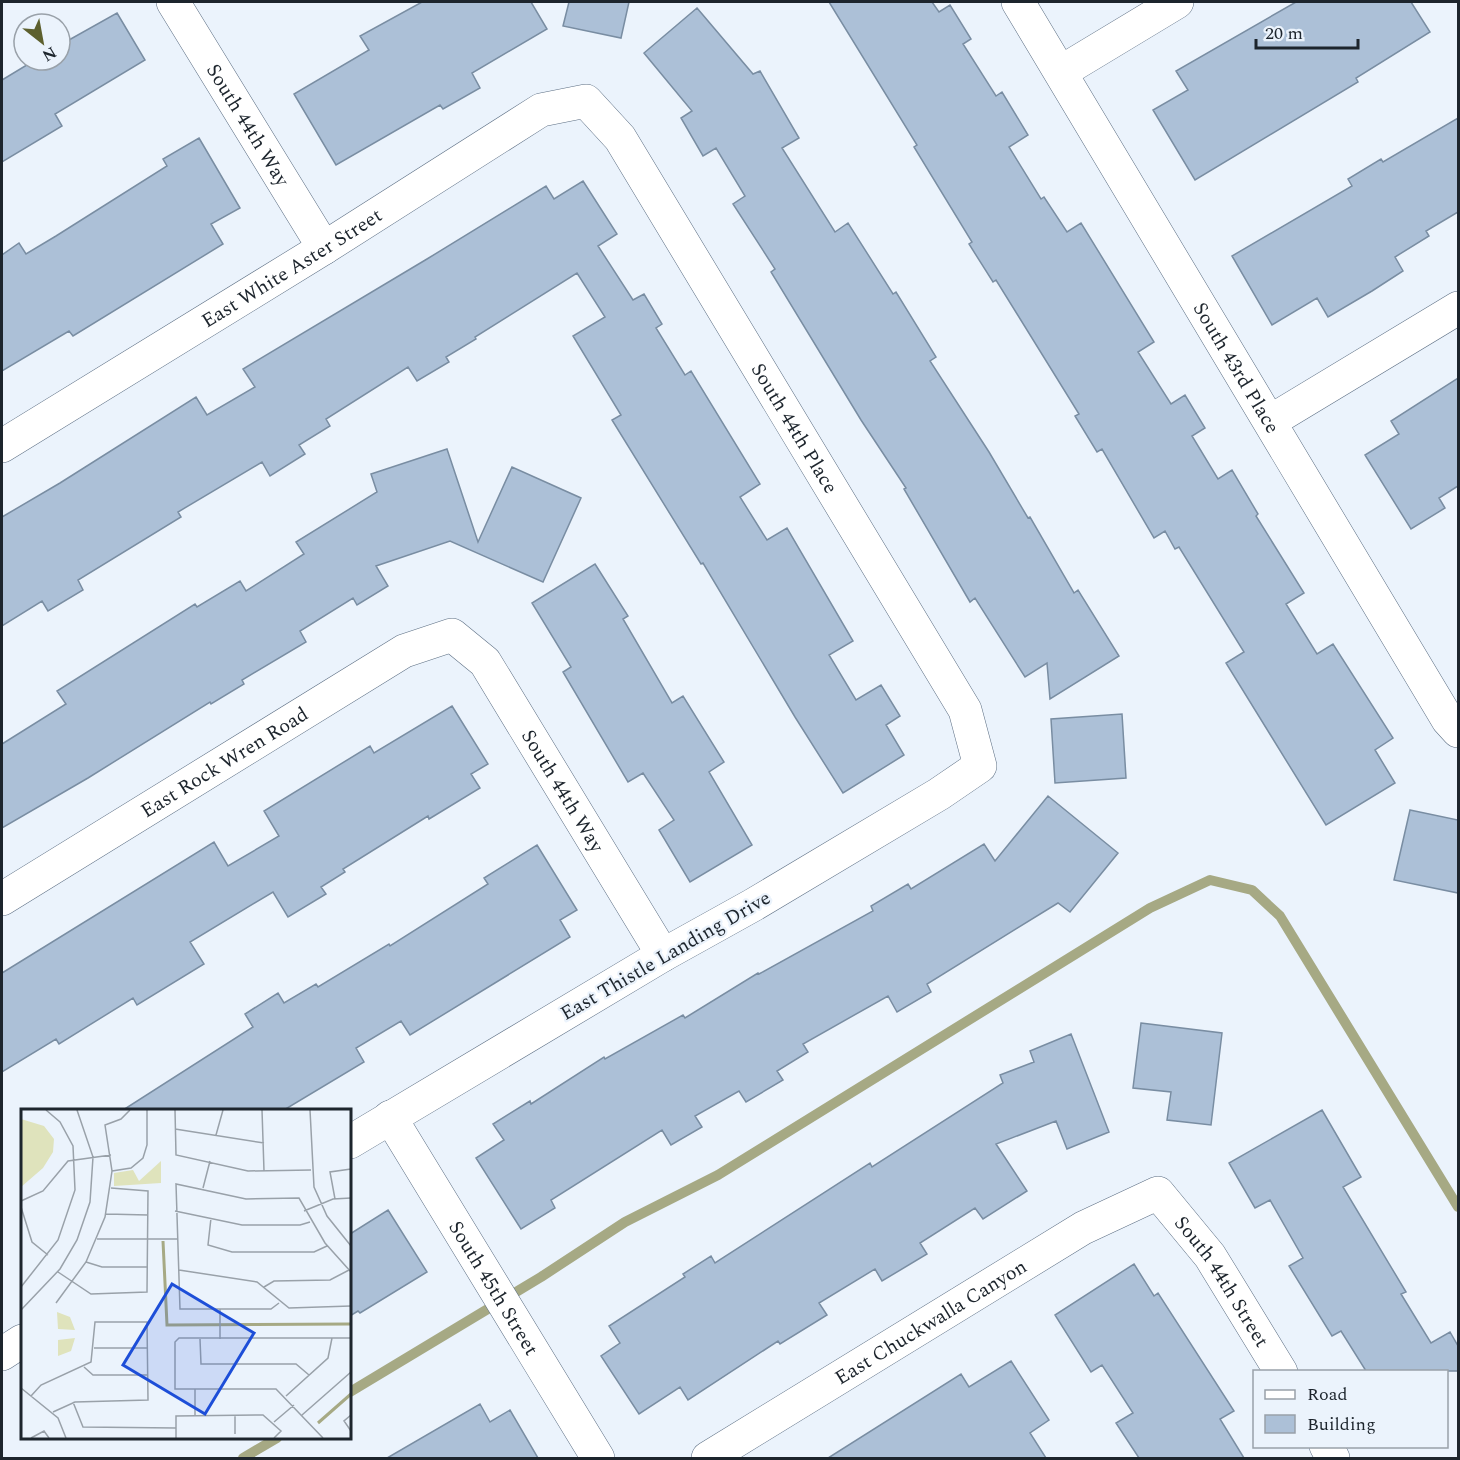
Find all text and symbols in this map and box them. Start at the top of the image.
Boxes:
north arrow [12,12,72,72]
scale bar [1256,12,1358,50]
text: 20 m [1265,20,1303,47]
text: N [37,40,61,68]
street label: South 44th Way [198,58,297,194]
street label: East White Aster Street [196,201,388,336]
street label: South 43rd Place [1185,297,1287,439]
street label: South 44th Place [743,357,845,500]
street label: East Rock Wren Road [135,700,314,826]
street label: South 44th Way [513,724,612,859]
street label: East Thistle Landing Drive [555,883,776,1029]
inset map [21,1109,351,1439]
street label: South 44th Street [1167,1209,1276,1353]
street label: South 45th Street [441,1215,546,1361]
street label: East Chuckwalla Canyon [829,1252,1033,1393]
legend [1253,1370,1448,1448]
text: Road [1307,1381,1348,1408]
text: Building [1307,1411,1376,1438]

